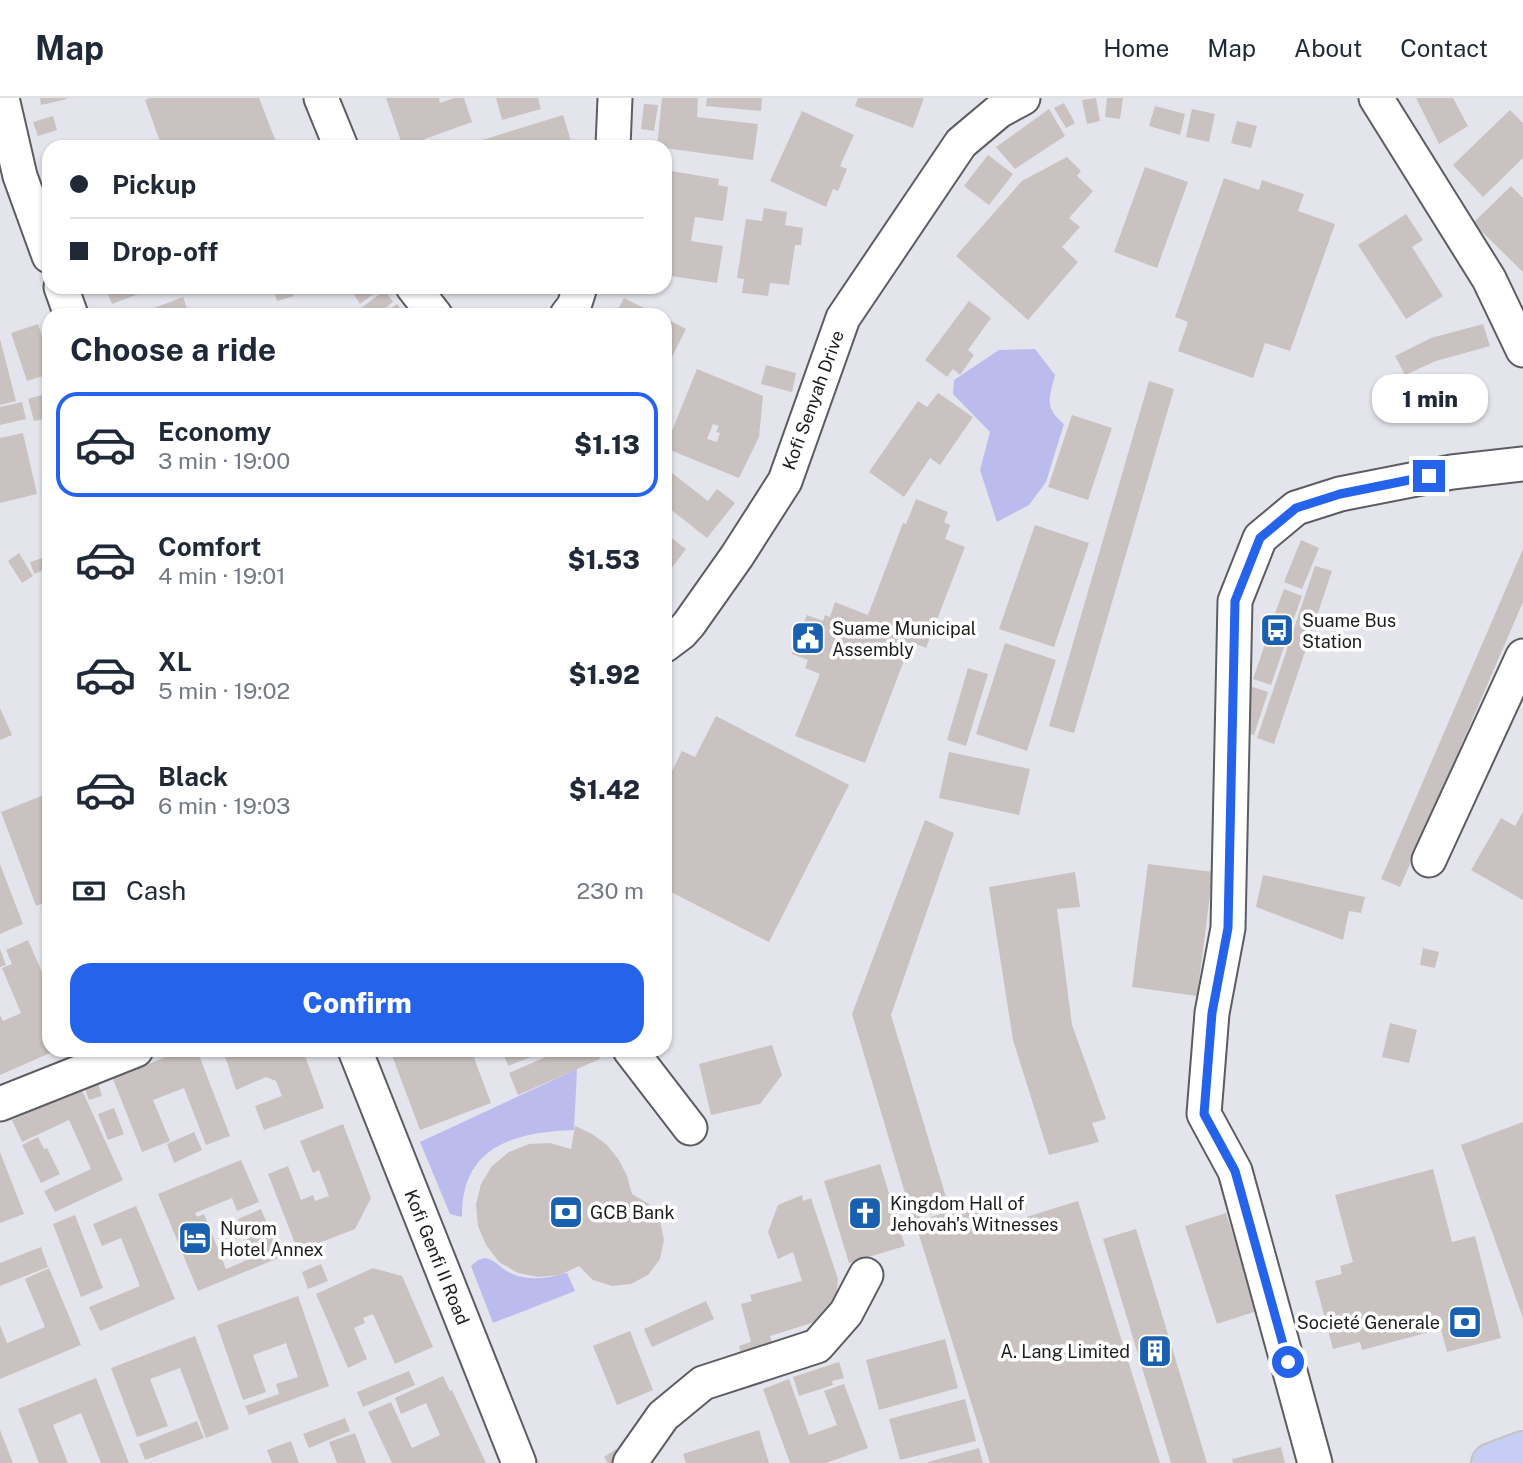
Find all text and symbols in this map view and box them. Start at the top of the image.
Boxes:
text: Map [35,29,104,67]
text: Home [1103,34,1169,62]
text: Map [1207,34,1256,62]
text: About [1294,34,1362,62]
text: Contact [1400,34,1488,62]
text: Pickup [112,169,196,200]
text: Drop-off [112,236,218,267]
street label: Kofi Senyah Drive [778,327,848,473]
text: Choose a ride [70,331,276,368]
callout: 1 min [1371,374,1487,424]
text: 1 min [1402,385,1458,412]
icon: car [74,413,137,476]
text: Economy [158,416,271,447]
text: $1.13 [574,429,640,460]
text: 3 min · 19:00 [158,447,290,474]
route end [1413,460,1445,492]
icon: car [74,528,137,591]
text: Comfort [158,531,261,562]
text: $1.53 [567,544,640,575]
text: 4 min · 19:01 [158,562,286,589]
place label: Suame Bus Station [1302,610,1396,652]
bus stop icon: Suame Bus Station [1258,611,1296,649]
place label: Suame Municipal Assembly [832,618,976,660]
public building icon: Suame Municipal Assembly [789,619,827,657]
icon: car [74,643,137,706]
text: XL [158,646,192,677]
text: $1.92 [569,659,640,690]
text: 5 min · 19:02 [158,677,290,704]
icon: car [74,758,137,821]
text: Black [158,761,228,792]
text: $1.42 [569,774,640,805]
text: 6 min · 19:03 [158,792,291,819]
icon: cash [70,872,108,910]
text: Cash [126,875,186,906]
text: 230 m [576,877,644,904]
button: Confirm [70,963,644,1043]
street label: Kofi Genfi II Road [400,1186,474,1328]
bank icon: GCB Bank [547,1193,585,1231]
place label: Kingdom Hall of Jehovah's Witnesses [890,1193,1058,1235]
church icon: Kingdom Hall of Jehovah's Witnesses [846,1194,884,1232]
place label: GCB Bank [590,1202,675,1223]
place label: Nurom Hotel Annex [220,1218,324,1260]
hotel icon: Nurom Hotel Annex [176,1219,214,1257]
bank icon: Societé Generale [1446,1303,1484,1341]
place label: Societé Generale [1297,1312,1440,1333]
building icon: A. Lang Limited [1136,1332,1174,1370]
place label: A. Lang Limited [1000,1341,1130,1362]
route start [1272,1346,1304,1378]

